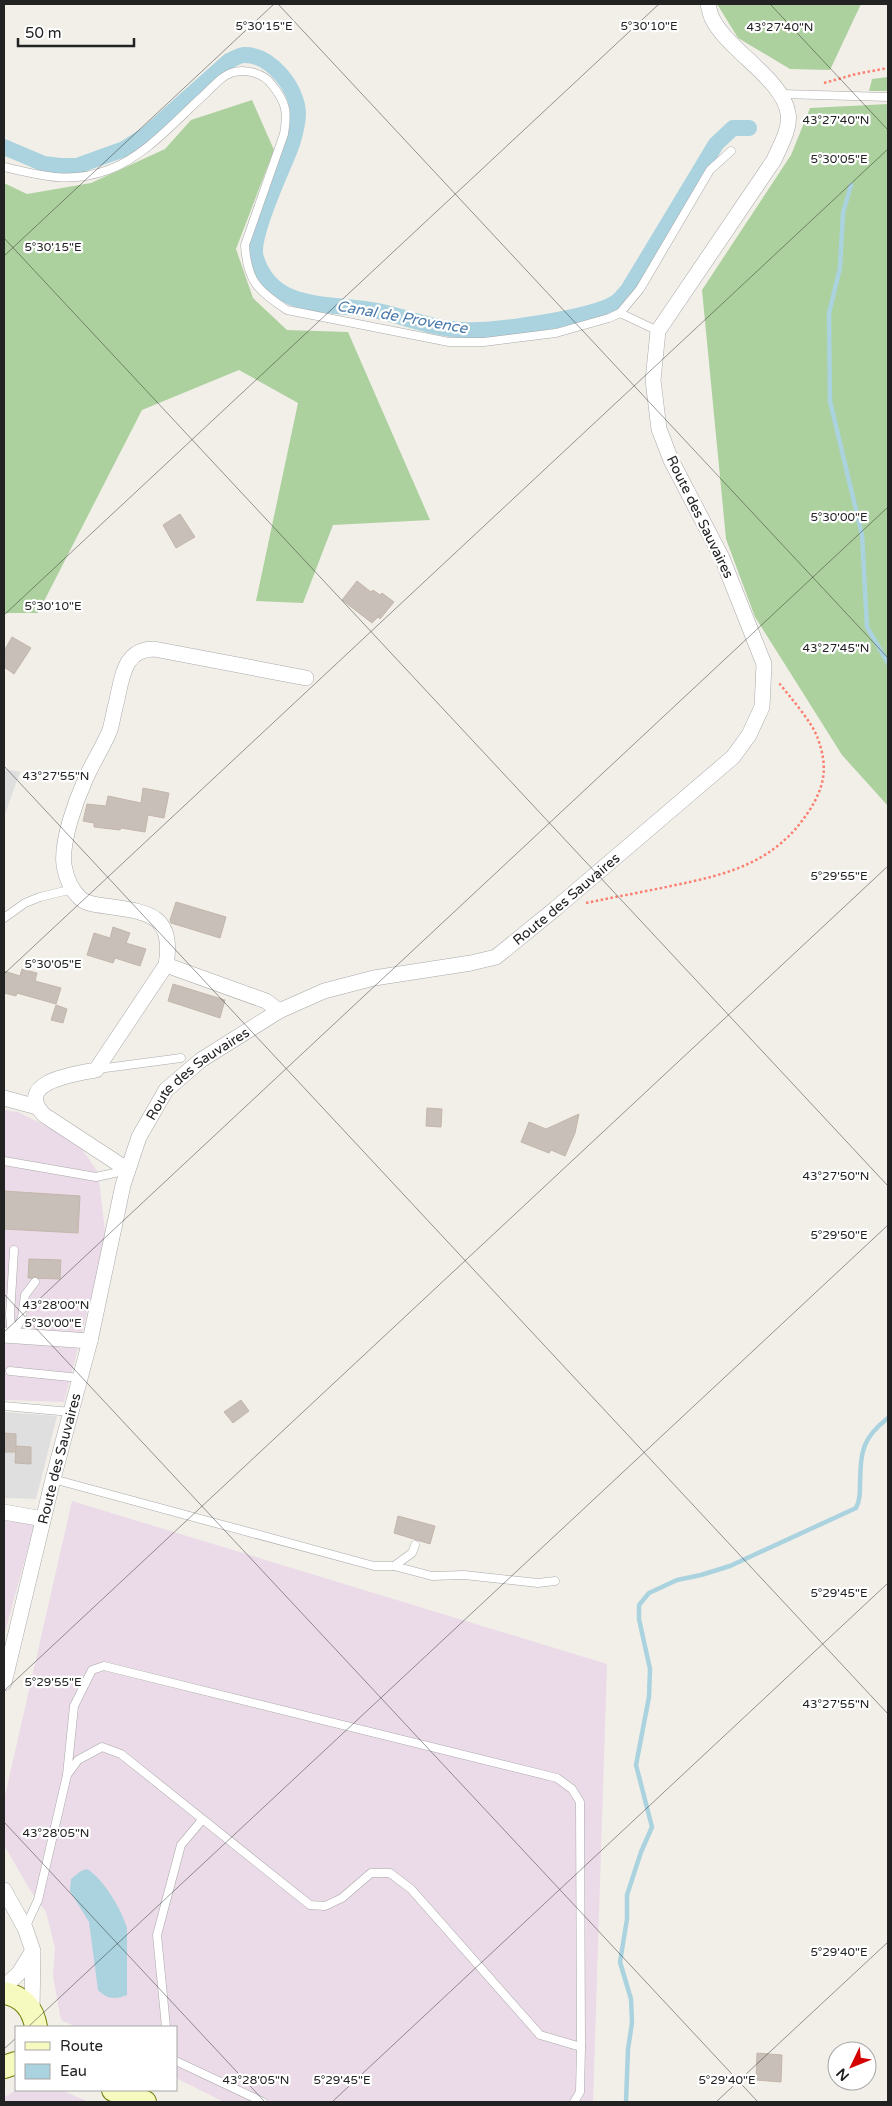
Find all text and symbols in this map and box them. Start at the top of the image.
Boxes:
scale bar [18,15,134,47]
text: 5°30'15"E [235,19,293,33]
text: 5°30'10"E [620,19,678,33]
text: 43°27'40"N [747,20,814,34]
text: 50 m [25,24,62,42]
text: 43°27'40"N [803,113,870,127]
text: 5°30'05"E [810,152,868,166]
text: 5°30'15"E [24,240,82,254]
water label: Canal de Provence [335,297,470,338]
street label: Route des Sauvaires [663,453,737,581]
text: 5°30'00"E [810,510,868,524]
text: 5°30'10"E [24,599,82,613]
text: 43°27'45"N [803,641,870,655]
text: 43°27'55"N [23,769,90,783]
street label: Route des Sauvaires [509,849,623,949]
text: 5°29'55"E [810,869,868,883]
text: 5°30'05"E [24,957,82,971]
street label: Route des Sauvaires [142,1023,253,1123]
text: 43°27'50"N [803,1169,870,1183]
text: 5°29'50"E [810,1228,868,1242]
text: 43°28'00"N [23,1298,90,1312]
text: 5°30'00"E [24,1316,82,1330]
street label: Route des Sauvaires [34,1391,84,1526]
text: 5°29'45"E [810,1586,868,1600]
text: 5°29'55"E [24,1675,82,1689]
text: 43°27'55"N [803,1697,870,1711]
text: 43°28'05"N [23,1826,90,1840]
text: 5°29'40"E [810,1945,868,1959]
legend [15,2026,178,2091]
text: Route [60,2037,103,2055]
north arrow [827,2041,877,2091]
text: Eau [60,2062,87,2080]
text: N [833,2065,853,2084]
text: 43°28'05"N [223,2073,290,2087]
text: 5°29'45"E [313,2073,371,2087]
text: 5°29'40"E [698,2073,756,2087]

